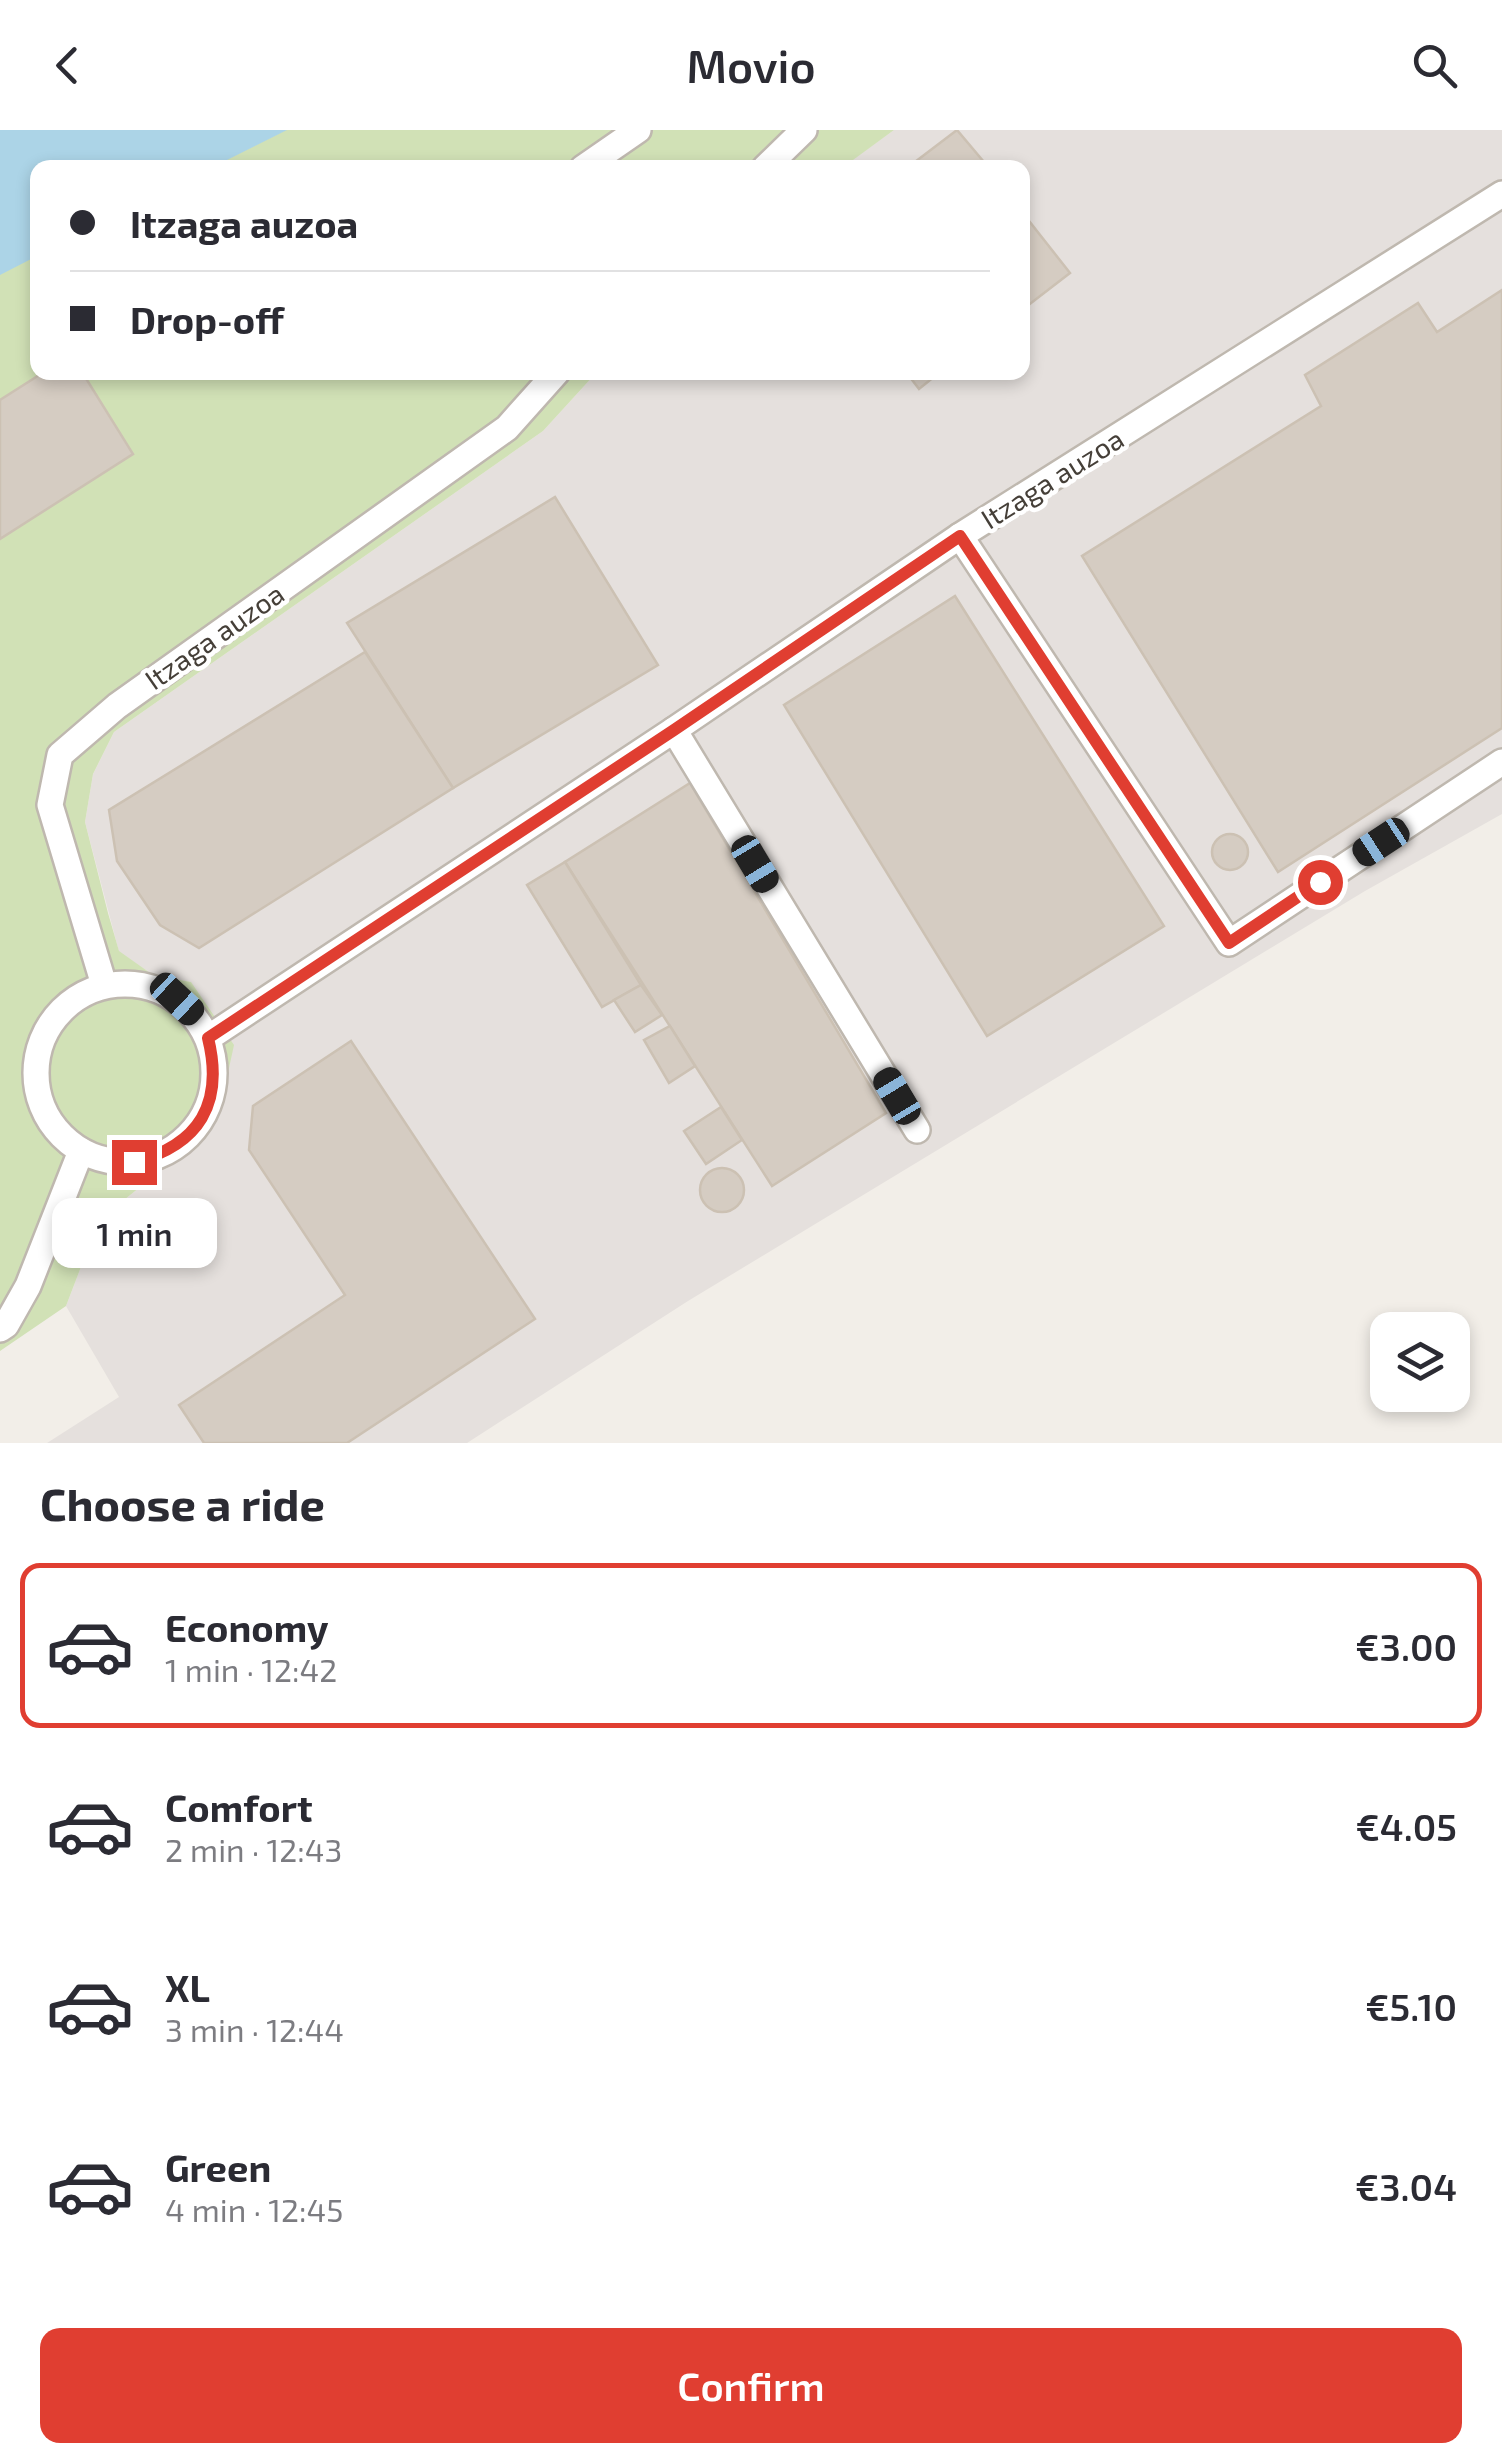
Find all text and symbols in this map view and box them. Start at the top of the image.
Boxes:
icon: back [40,38,95,93]
text: Movio [687,38,815,92]
icon: search [1407,38,1462,93]
text: Itzaga auzoa [130,200,358,246]
text: Drop-off [130,296,284,342]
street label: Itzaga auzoa [974,421,1130,535]
street label: Itzaga auzoa [138,576,290,696]
car [1348,813,1414,871]
car [727,831,783,897]
route start [1298,860,1343,905]
car [145,968,209,1030]
car [869,1063,925,1129]
route end [112,1140,157,1185]
callout: 1 min [52,1197,216,1267]
text: 1 min [97,1214,172,1252]
map controls [1370,1312,1470,1412]
button: layers [1370,1312,1470,1412]
text: Choose a ride [40,1476,325,1530]
icon: car [45,1601,135,1691]
text: Economy [165,1604,329,1650]
text: €3.00 [1355,1623,1457,1669]
text: 1 min · 12:42 [165,1650,337,1688]
icon: car [45,1781,135,1871]
text: Comfort [165,1784,313,1830]
text: €4.05 [1356,1803,1457,1849]
text: 2 min · 12:43 [165,1830,342,1868]
icon: car [45,1961,135,2051]
text: XL [165,1964,210,2010]
text: €5.10 [1365,1983,1457,2029]
text: 3 min · 12:44 [165,2010,344,2048]
icon: car [45,2141,135,2231]
text: Green [165,2144,271,2190]
text: €3.04 [1355,2163,1457,2209]
text: 4 min · 12:45 [165,2190,343,2228]
button: Confirm [40,2328,1462,2443]

